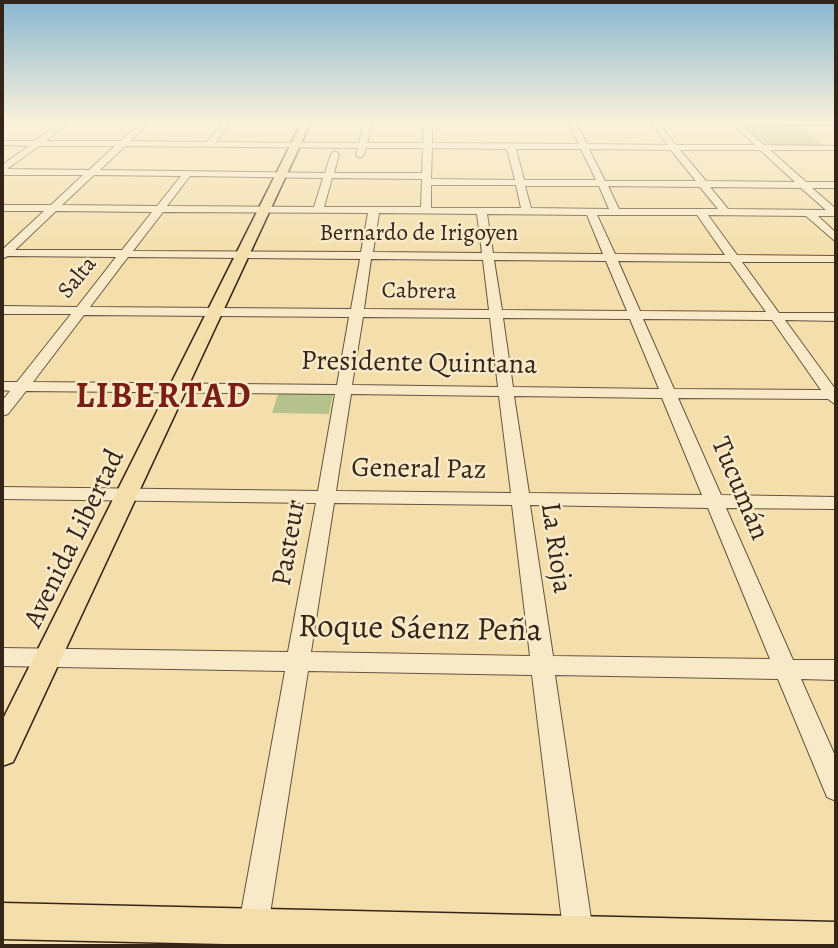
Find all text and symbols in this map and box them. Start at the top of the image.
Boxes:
street label: Bernardo de Irigoyen [320,220,518,248]
street label: Salta [53,251,103,305]
street label: Cabrera [381,278,457,306]
street label: Presidente Quintana [301,345,537,383]
district label: LIBERTAD [76,377,252,419]
street label: Tucumán [702,433,776,545]
street label: Avenida Libertad [17,444,133,634]
street label: General Paz [351,452,487,488]
street label: Pasteur [266,497,314,589]
street label: La Rioja [532,500,578,596]
street label: Roque Sáenz Peña [298,608,542,652]

